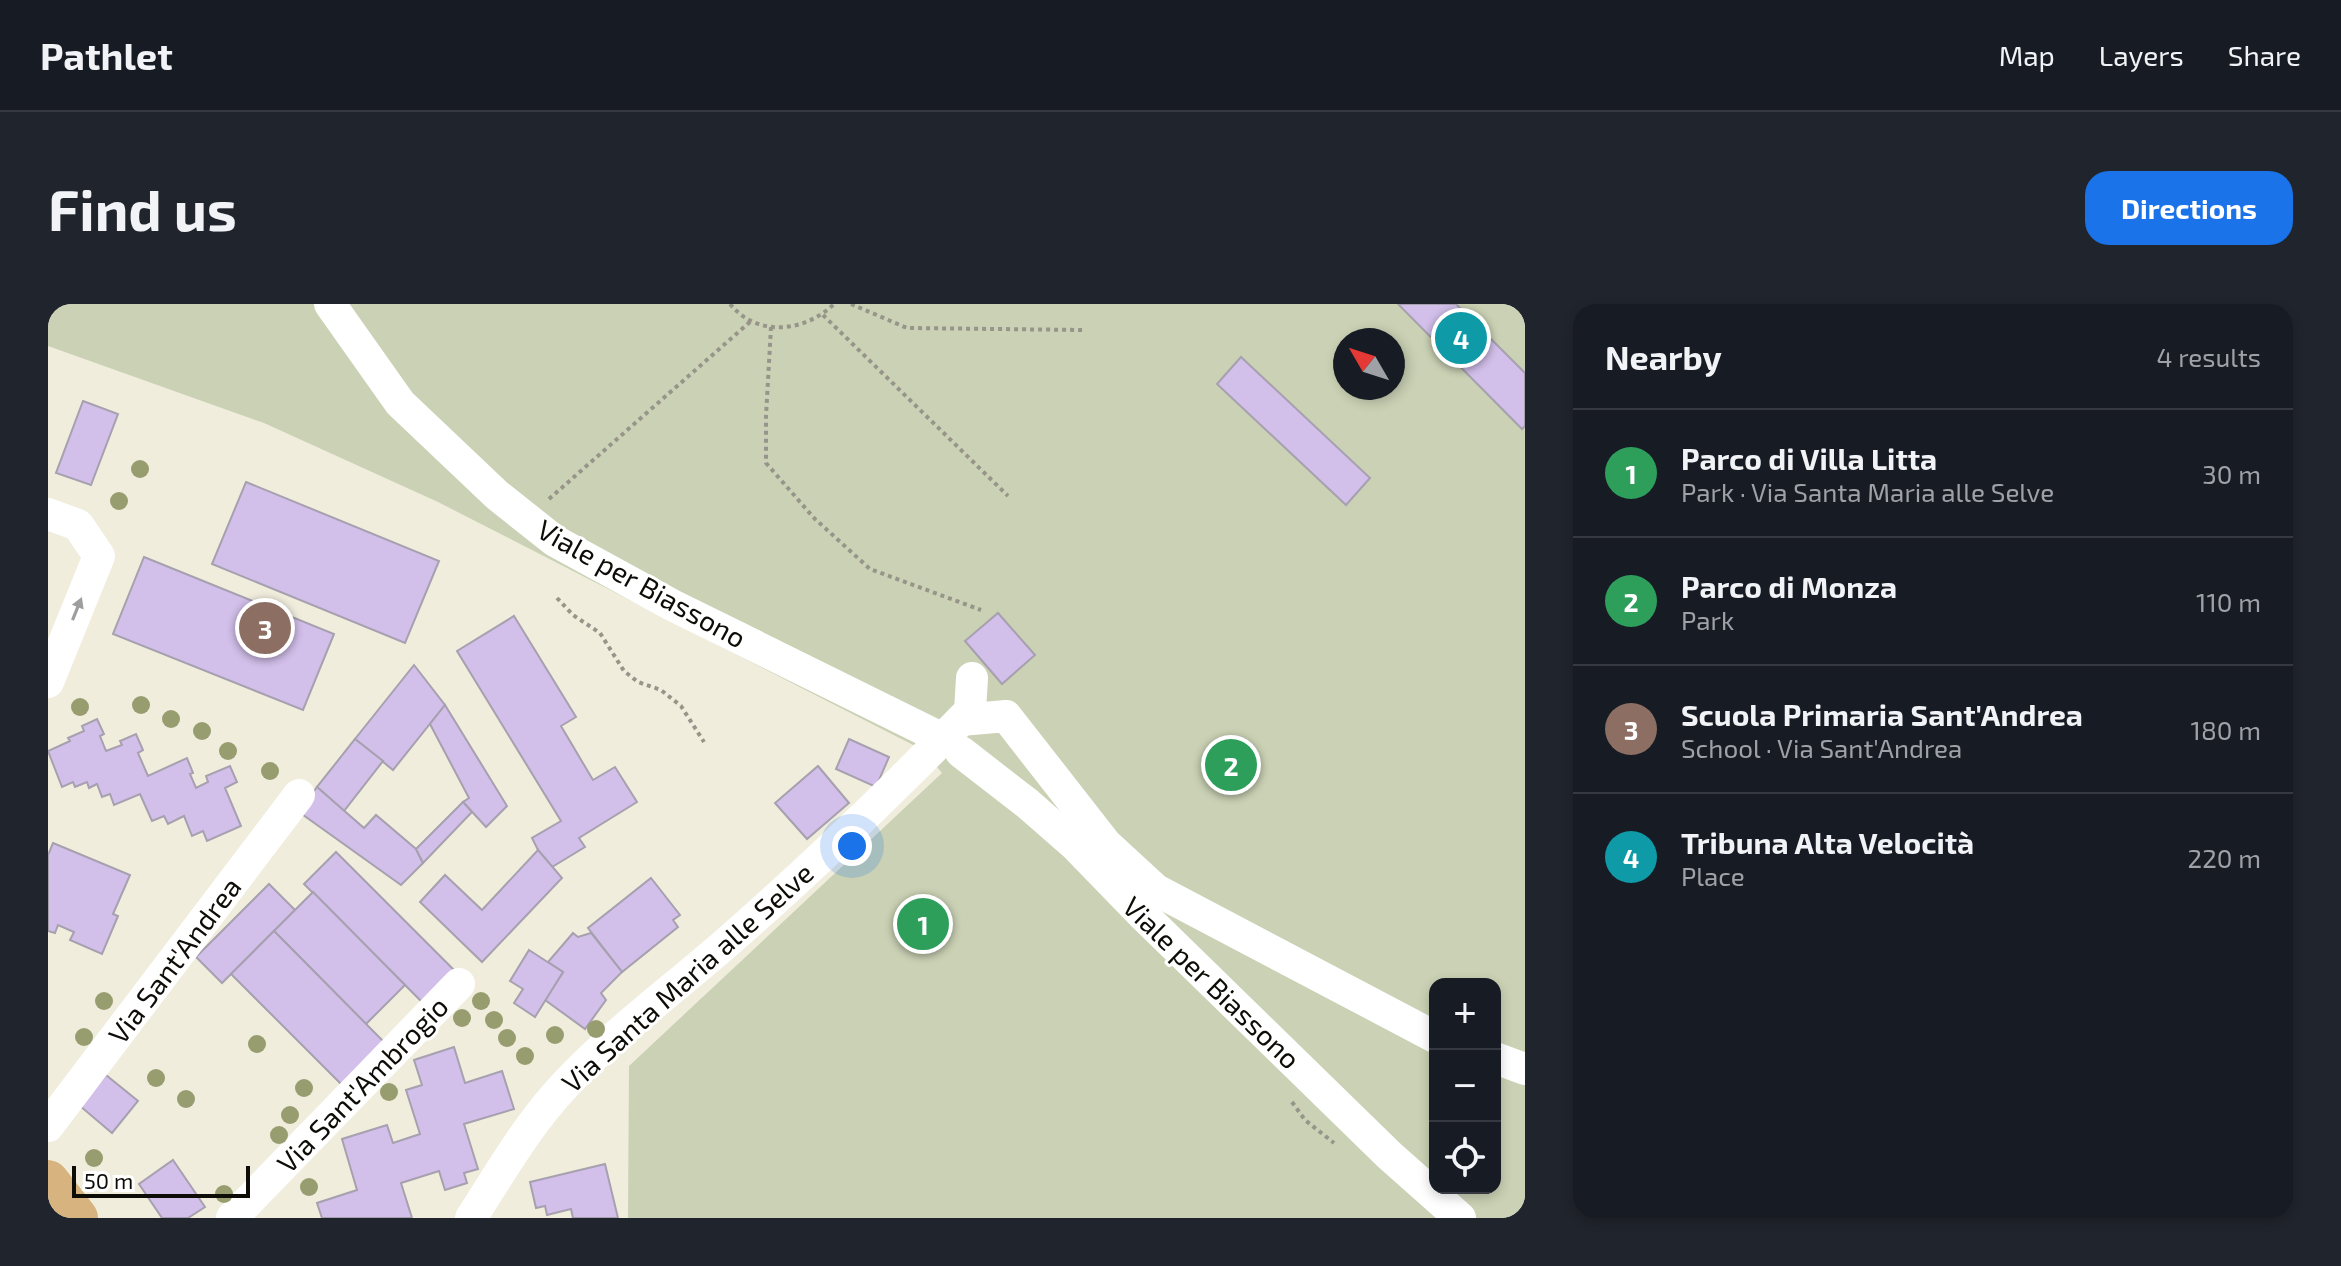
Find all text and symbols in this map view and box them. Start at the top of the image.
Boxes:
text: Pathlet [40,32,173,78]
text: Map [1999,38,2055,72]
text: Layers [2099,38,2184,72]
text: Share [2228,38,2301,72]
button: Directions [2085,171,2293,245]
text: Find us [48,175,237,242]
pin: 4 [1435,308,1487,368]
north arrow [1333,328,1405,400]
text: Nearby [1605,336,1722,377]
text: 4 results [2156,341,2261,372]
text: Parco di Villa Litta [1681,440,1937,476]
text: 1 [1625,458,1637,489]
text: 30 m [2202,458,2261,489]
text: Park · Via Santa Maria alle Selve [1681,476,2054,507]
street label: Viale per Biassono [532,512,752,654]
text: Parco di Monza [1681,568,1897,604]
text: 2 [1623,586,1639,617]
text: 110 m [2196,586,2261,617]
one-way arrow [71,597,84,621]
pin: 3 [239,598,291,658]
text: Park [1681,604,1734,635]
text: Scuola Primaria Sant'Andrea [1681,696,2083,732]
text: 3 [1624,714,1638,745]
text: 180 m [2191,714,2261,745]
text: School · Via Sant'Andrea [1681,732,1962,763]
pin: 2 [1205,735,1257,795]
text: Tribuna Alta Velocità [1681,824,1974,860]
your location [832,826,872,866]
text: 4 [1623,842,1639,873]
text: 220 m [2188,842,2261,873]
street label: Via Santa Maria alle Selve [554,855,820,1099]
text: Place [1681,860,1745,891]
street label: Via Sant'Andrea [100,870,248,1050]
street label: Viale per Biassono [1116,889,1308,1075]
pin: 1 [897,894,949,954]
map controls [1429,978,1501,1194]
button: + [1429,978,1501,1050]
street label: Via Sant'Ambrogio [269,989,455,1179]
button: − [1429,1050,1501,1122]
button: locate [1429,1122,1501,1194]
scale bar [72,1162,250,1198]
text: 50 m [84,1167,133,1193]

